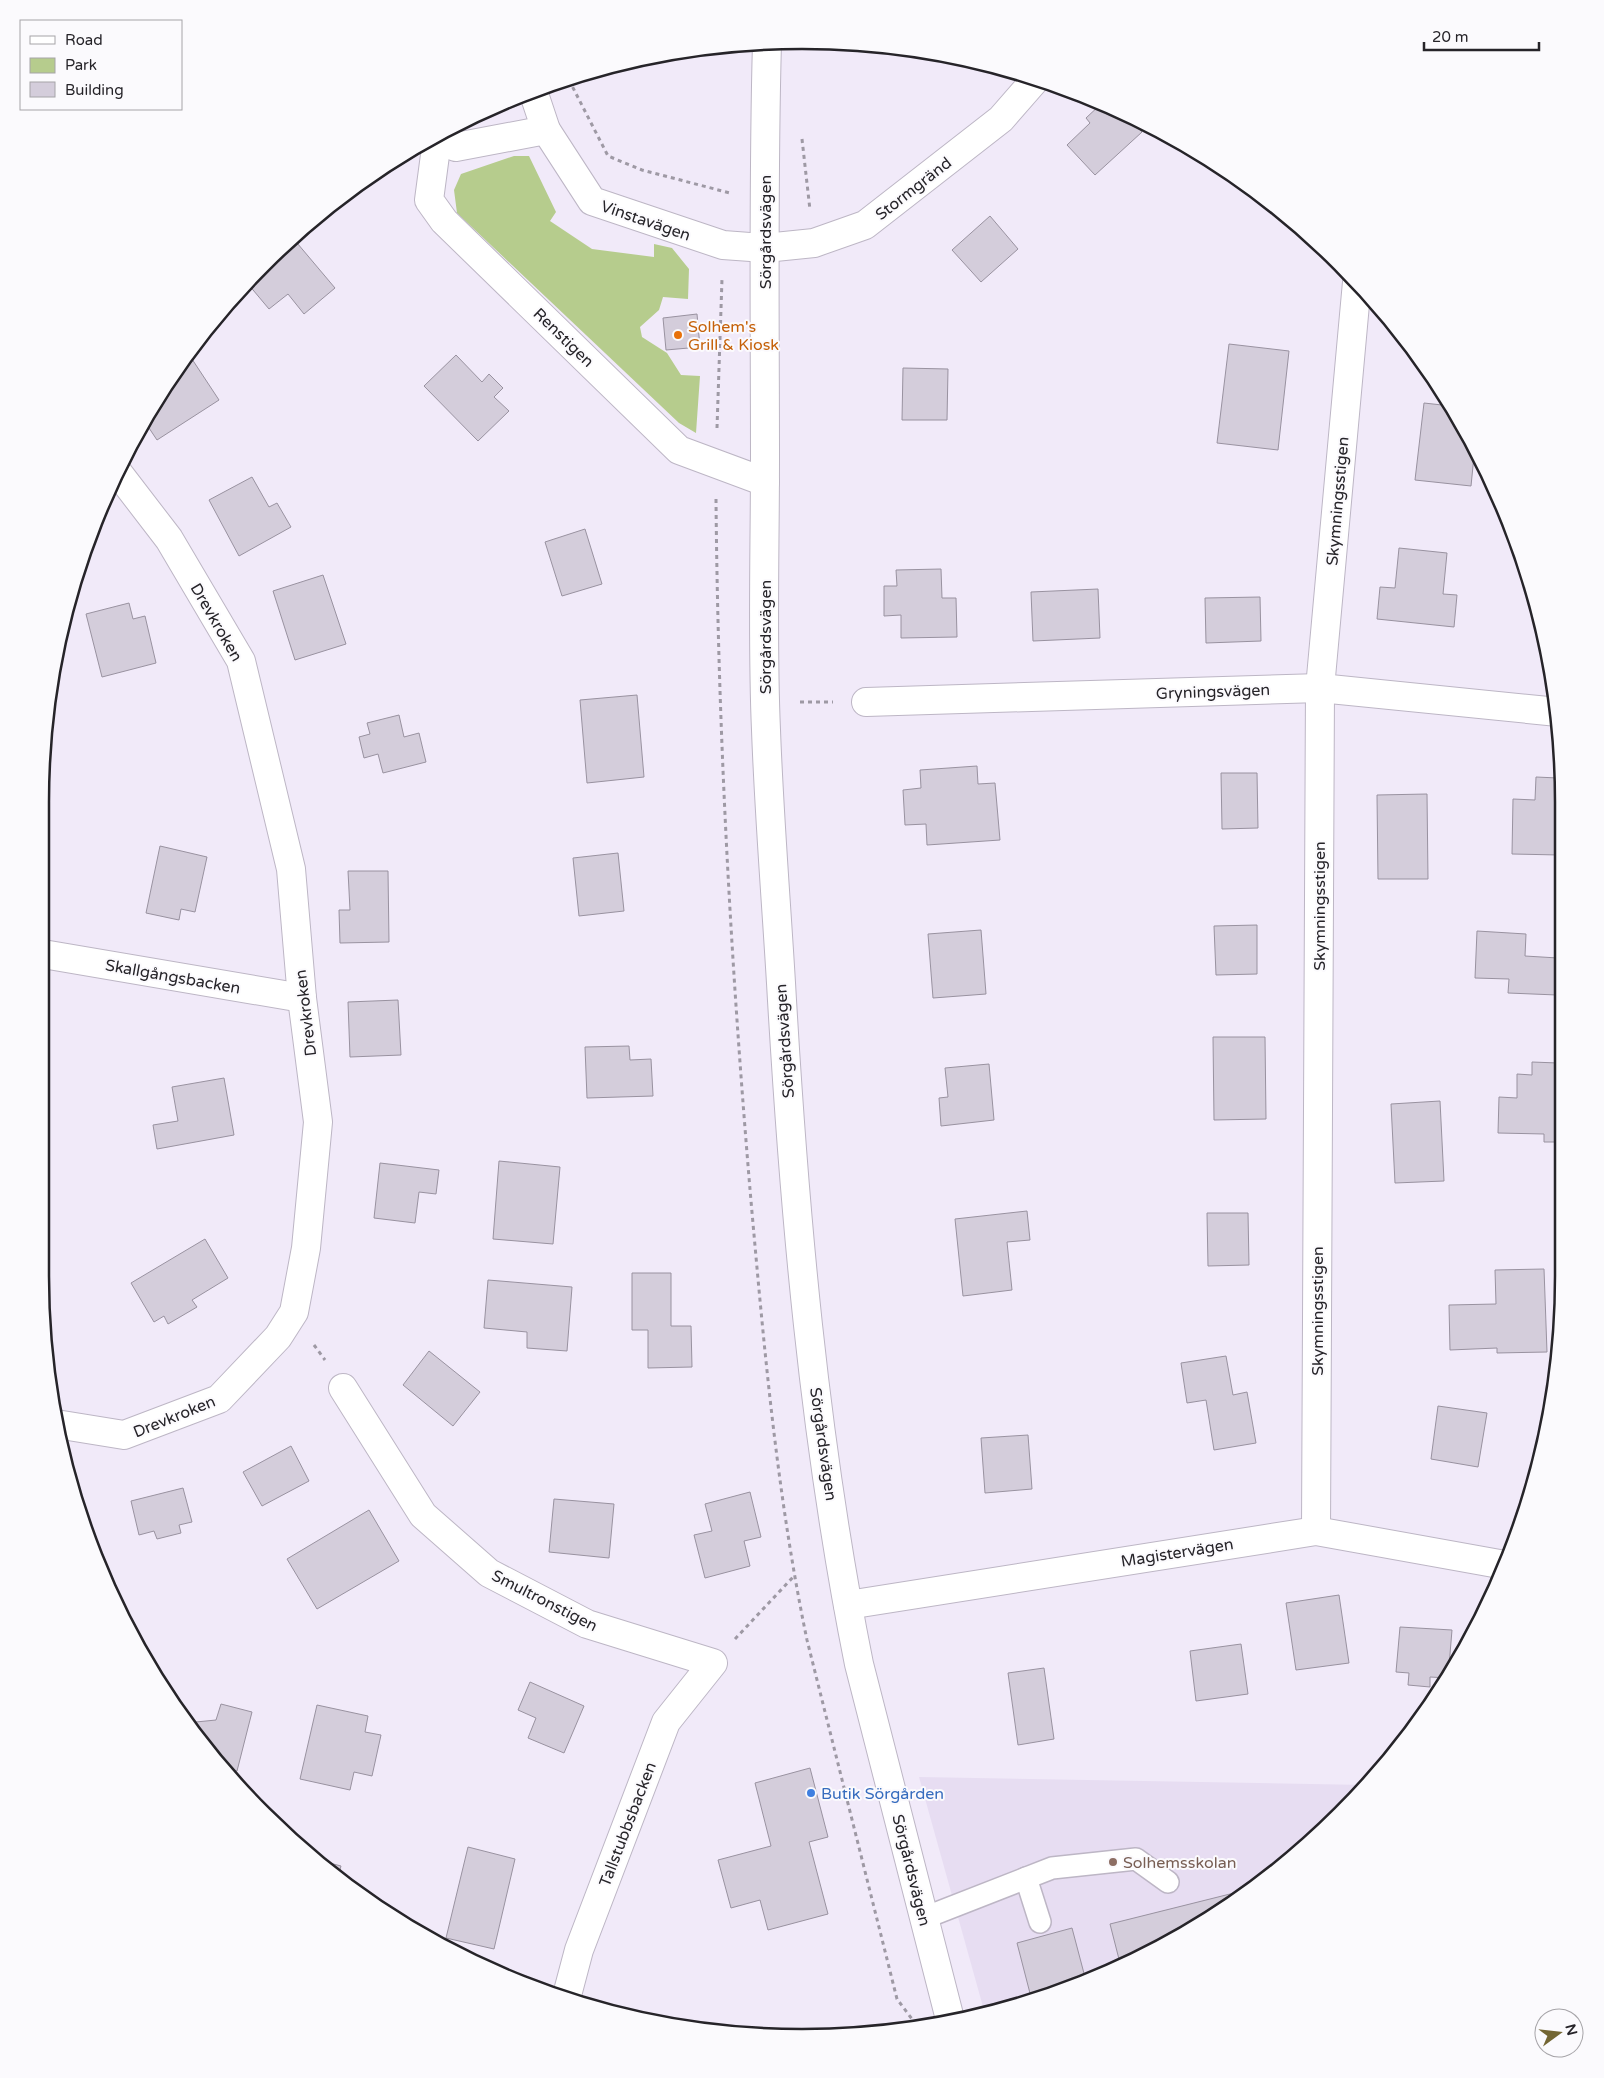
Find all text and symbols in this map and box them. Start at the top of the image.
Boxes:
legend [20,20,182,110]
scale bar [1424,20,1539,52]
text: 20 m [1432,28,1469,46]
text: Road [65,31,103,49]
text: Park [65,56,97,74]
text: Building [65,81,124,99]
street label: Stormgränd [872,153,956,225]
street label: Sörgårdsvägen [756,175,776,289]
street label: Vinstavägen [598,196,693,246]
street label: Renstigen [529,304,598,372]
place label: Solhem's Grill & Kiosk [688,317,779,355]
marker: Solhem's Grill & Kiosk [672,329,684,341]
street label: Skymningsstigen [1322,436,1354,567]
street label: Drevkroken [186,580,247,665]
street label: Sörgårdsvägen [756,580,776,694]
street label: Gryningsvägen [1156,680,1270,704]
street label: Skymningsstigen [1310,841,1330,971]
street label: Skallgångsbacken [104,955,242,999]
street label: Drevkroken [291,969,321,1057]
street label: Sörgårdsvägen [771,983,799,1099]
street label: Skymningsstigen [1308,1246,1328,1376]
street label: Sörgårdsvägen [805,1386,841,1502]
street label: Drevkroken [130,1391,218,1442]
street label: Magistervägen [1119,1534,1235,1572]
street label: Smultronstigen [488,1566,601,1636]
street label: Tallstubbsbacken [595,1759,661,1889]
place label: Butik Sörgården [821,1784,944,1804]
marker: Butik Sörgården [805,1787,817,1799]
street label: Sörgårdsvägen [887,1812,935,1928]
place label: Solhemsskolan [1123,1853,1236,1873]
marker: Solhemsskolan [1107,1856,1119,1868]
north arrow [1534,2008,1584,2058]
text: N [1561,2022,1581,2037]

